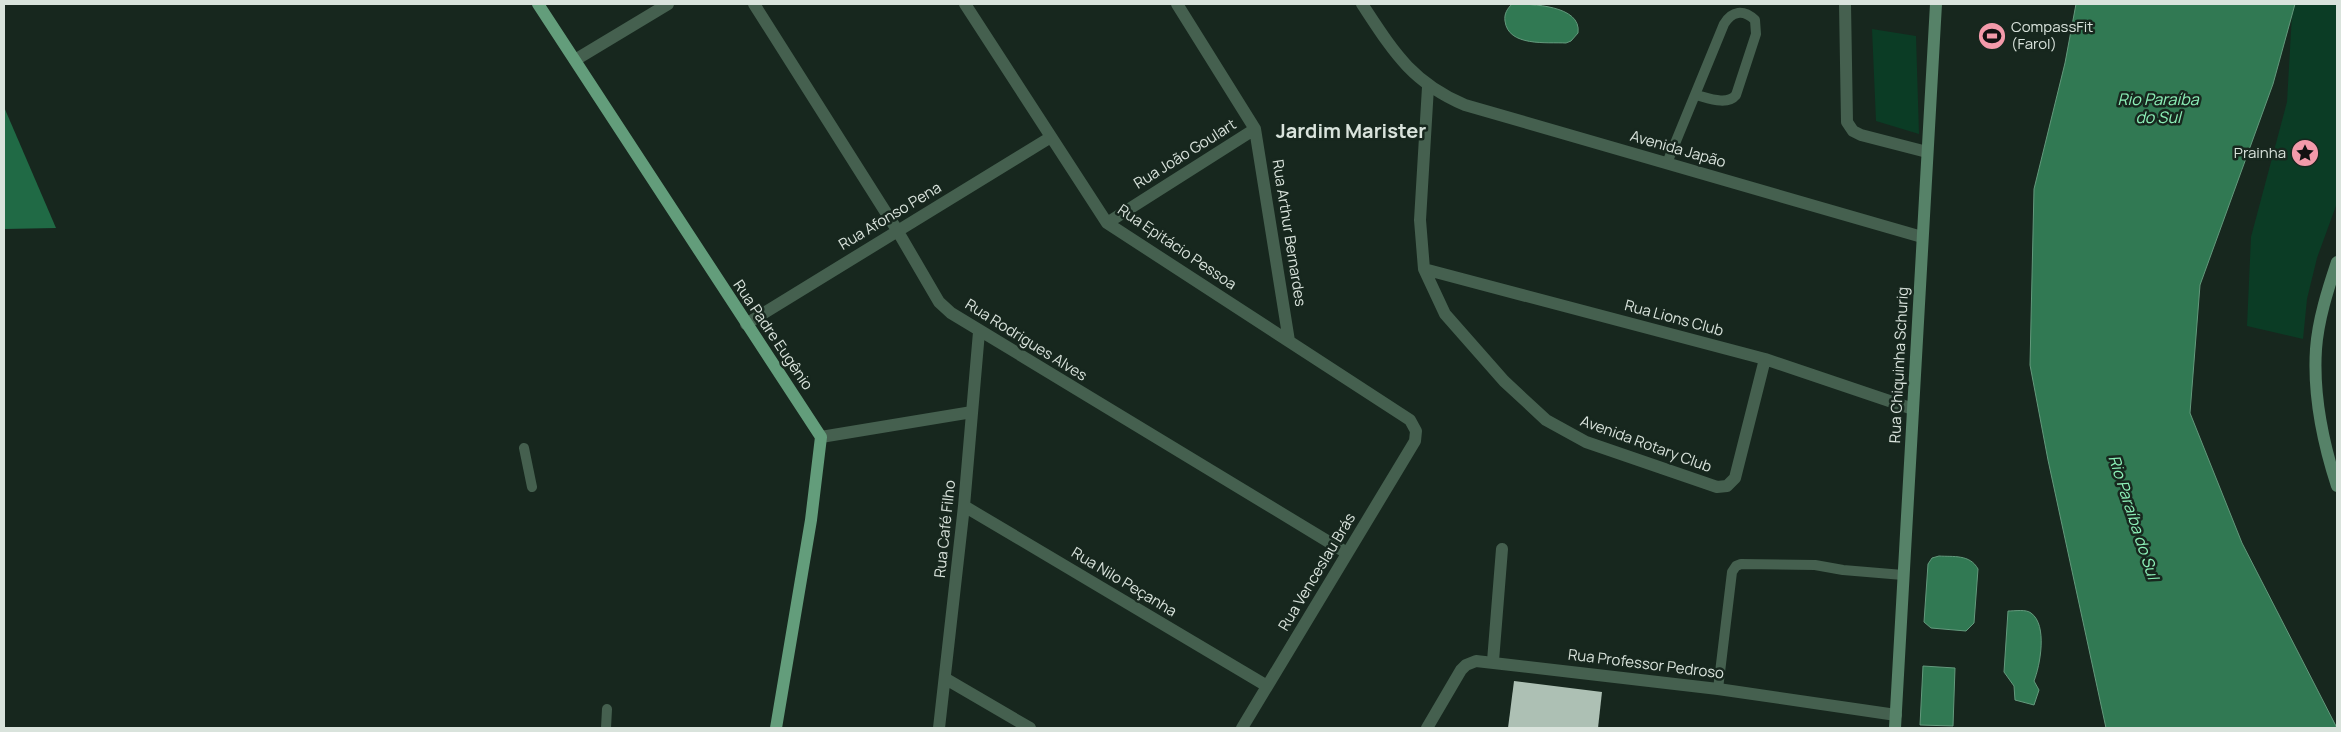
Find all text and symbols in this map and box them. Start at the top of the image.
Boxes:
place label: CompassFit (Farol) [2011,16,2093,54]
sports icon: CompassFit (Farol) [1977,21,2007,51]
water label: Rio Paraíba do Sul [2117,88,2200,128]
street label: Rua João Goulart [1129,114,1240,194]
district label: Jardim Marister [1276,117,1426,144]
street label: Avenida Japão [1628,125,1729,172]
place icon: Prainha [2290,138,2320,168]
place label: Prainha [2234,142,2286,163]
street label: Rua Arthur Bernardes [1268,158,1311,308]
street label: Rua Afonso Pena [835,177,945,254]
street label: Rua Epitácio Pessoa [1114,199,1241,294]
street label: Rua Padre Eugênio [729,275,818,394]
street label: Rua Chiquinha Schurig [1884,286,1913,444]
street label: Rua Rodrigues Alves [961,294,1091,386]
street label: Rua Lions Club [1622,294,1726,341]
street label: Avenida Rotary Club [1578,410,1715,477]
water label: Rio Paraíba do Sul [2104,452,2165,584]
street label: Rua Café Filho [929,479,960,579]
street label: Rua Venceslau Brás [1273,509,1360,635]
street label: Rua Nilo Peçanha [1068,542,1181,621]
street label: Rua Professor Pedroso [1567,644,1725,684]

